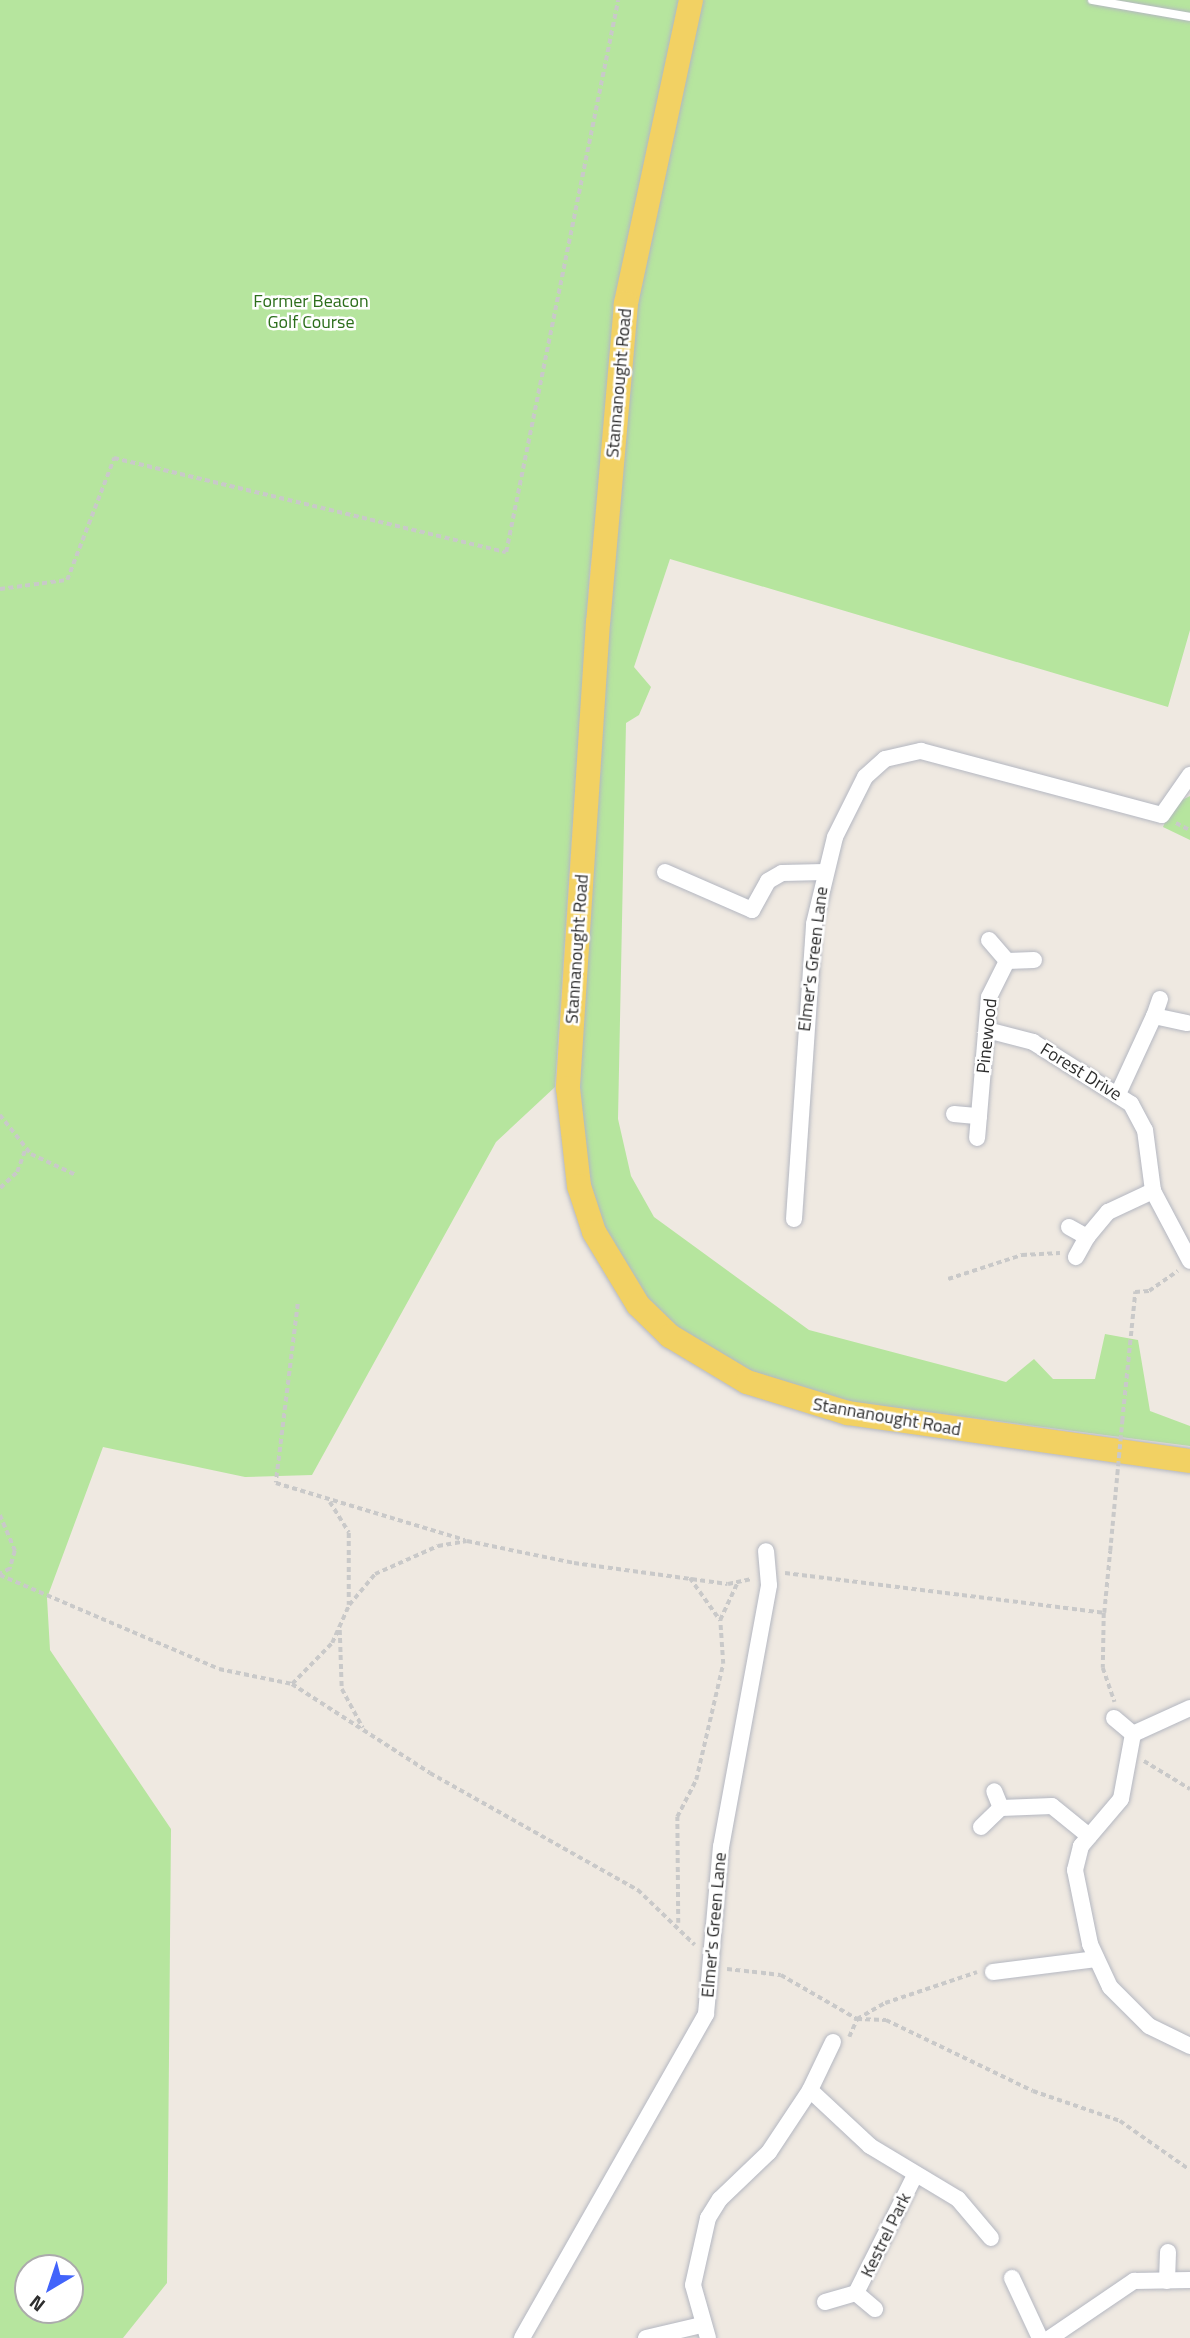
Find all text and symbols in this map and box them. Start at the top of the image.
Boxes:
park label: Former Beacon Golf Course [253,291,369,334]
street label: Stannanought Road [602,307,636,459]
street label: Stannanought Road [561,873,593,1025]
street label: Elmer's Green Lane [793,885,833,1033]
street label: Pinewood [972,997,1002,1075]
street label: Forest Drive [1036,1039,1126,1105]
street label: Stannanought Road [811,1393,963,1441]
street label: Elmer's Green Lane [697,1851,731,1999]
street label: Kestrel Park [856,2189,916,2281]
north arrow [14,2254,84,2324]
text: N [22,2289,51,2320]

